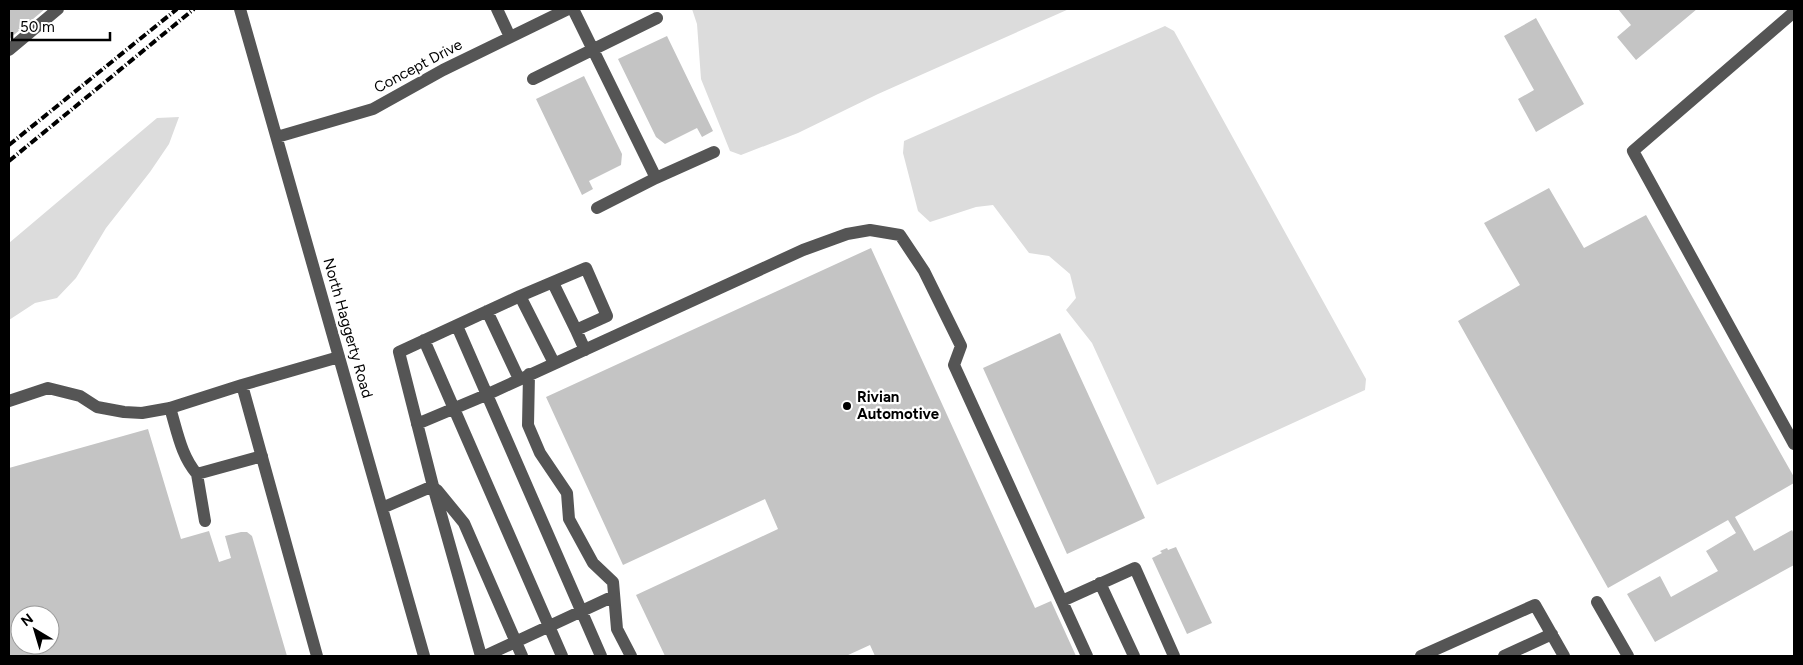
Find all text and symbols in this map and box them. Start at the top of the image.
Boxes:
scale bar [12,10,110,42]
text: 50 m [20,18,55,36]
street label: Concept Drive [371,35,465,97]
street label: North Haggerty Road [319,256,377,400]
place label: Rivian Automotive [857,388,940,423]
marker: Rivian Automotive [841,400,853,412]
north arrow [10,605,60,655]
text: N [18,610,37,630]

